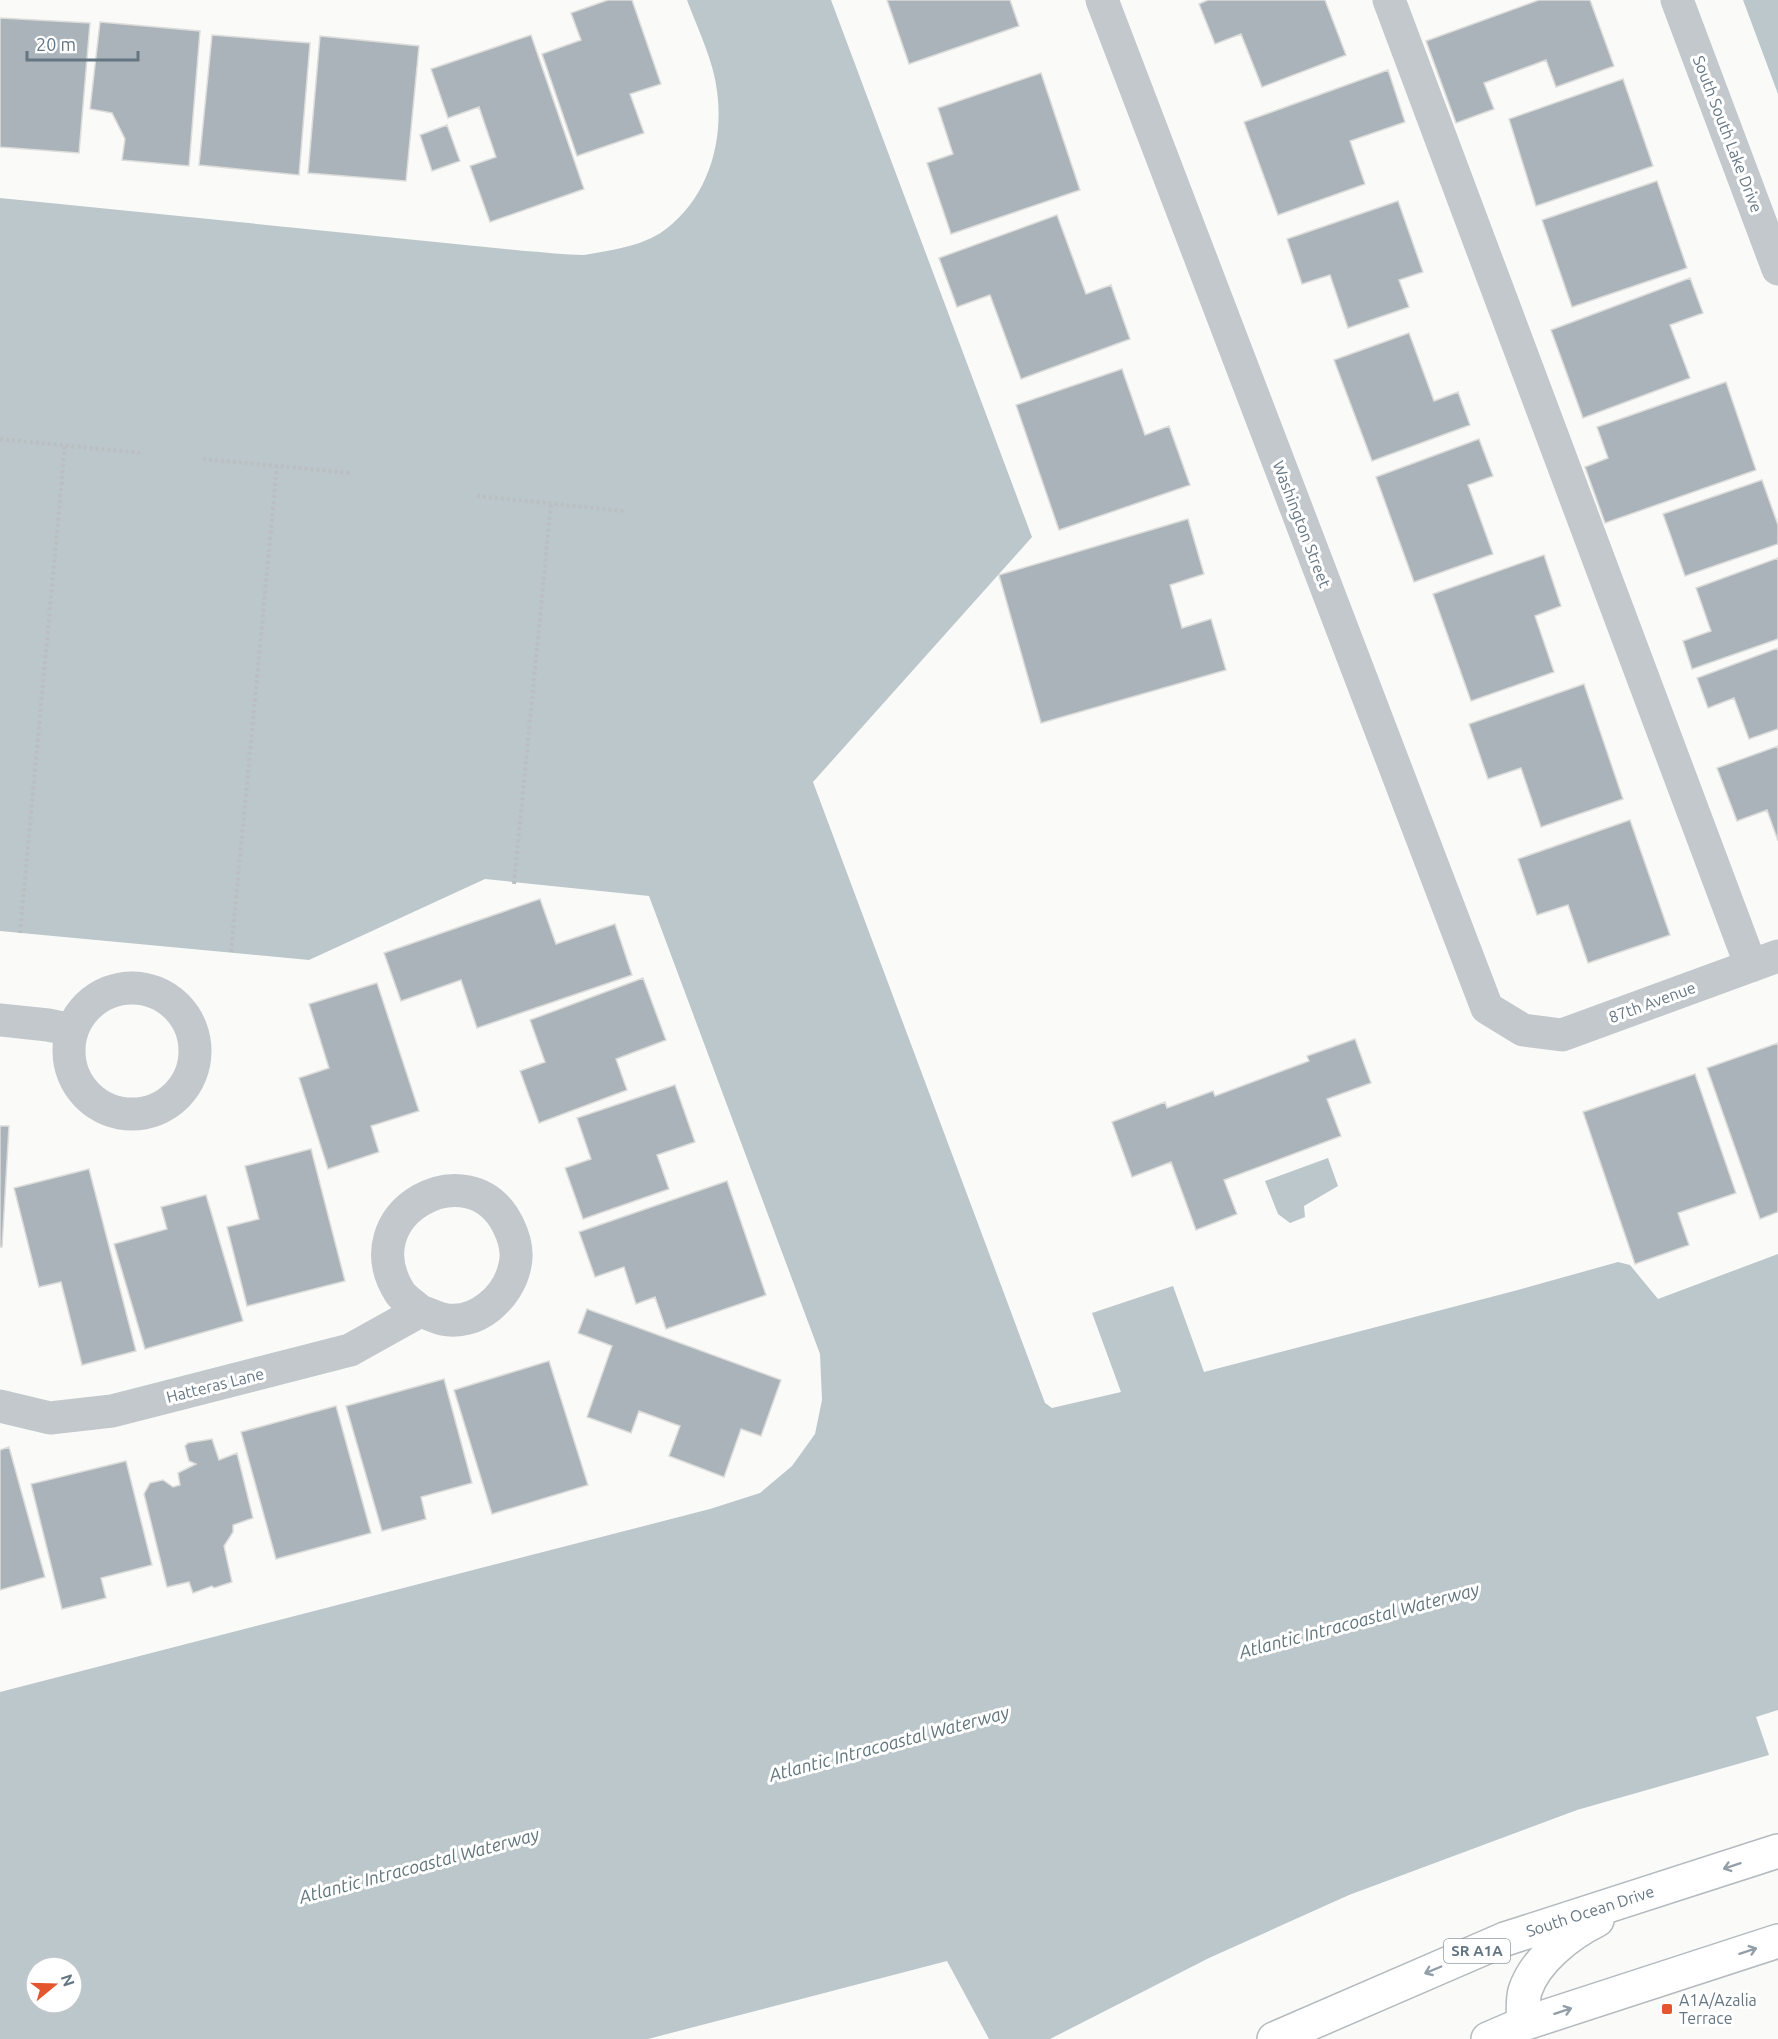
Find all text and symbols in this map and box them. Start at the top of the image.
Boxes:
scale bar [27,24,138,62]
text: 20 m [36,34,76,54]
street label: South South Lake Drive [1690,53,1766,215]
street label: Washington Street [1270,458,1335,590]
street label: 87th Avenue [1606,978,1698,1026]
street label: Hatteras Lane [164,1364,266,1406]
water label: Atlantic Intracoastal Waterway [1236,1578,1481,1662]
water label: Atlantic Intracoastal Waterway [766,1701,1011,1785]
water label: Atlantic Intracoastal Waterway [296,1823,541,1907]
one-way arrow [1723,1861,1742,1872]
street label: South Ocean Drive [1524,1882,1656,1940]
road number: SR A1A [1444,1939,1510,1963]
one-way arrow [1738,1944,1757,1955]
north arrow [24,1955,84,2015]
one-way arrow [1425,1965,1443,1976]
text: N [58,1972,79,1989]
place label: A1A/Azalia Terrace [1679,1991,1757,2027]
marker: A1A/Azalia Terrace [1660,2002,1674,2016]
one-way arrow [1553,2005,1572,2016]

